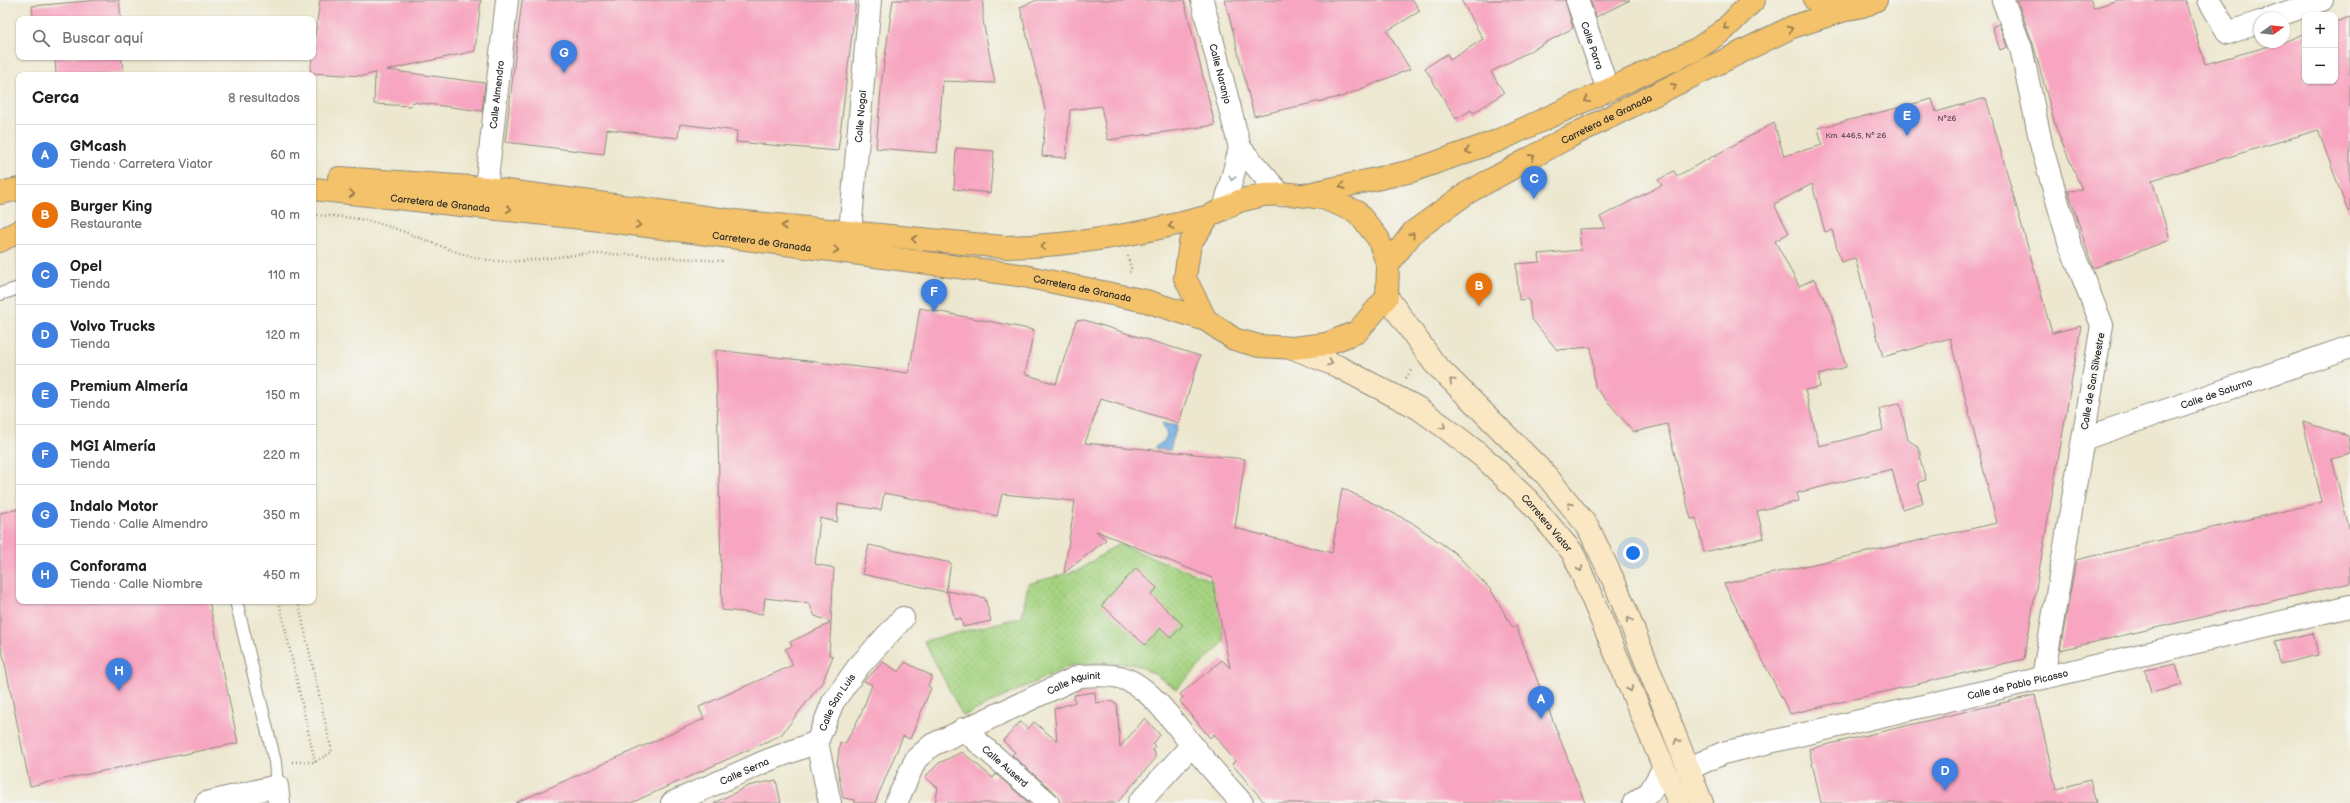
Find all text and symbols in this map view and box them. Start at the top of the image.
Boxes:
north arrow [2254,12,2290,48]
map controls [2302,12,2338,84]
button: + [2302,12,2338,48]
search box [16,16,316,60]
street label: Calle Parra [1578,20,1606,72]
one-way arrow [1724,22,1731,29]
one-way arrow [1787,25,1794,33]
icon: search [30,27,52,49]
text: Buscar aquí [62,29,143,48]
pin: G [551,40,577,73]
street label: Calle Naranjo [1206,42,1234,106]
button: − [2302,48,2338,84]
street label: Calle Almendro [488,59,507,130]
one-way arrow [1669,83,1677,91]
text: Cerca [32,88,79,108]
text: 8 resultados [228,90,300,106]
street label: Calle Nogal [853,90,869,143]
street label: Carretera de Granada [1559,92,1655,147]
one-way arrow [1583,95,1591,103]
pin: E [1894,103,1920,136]
house number: Nº26 [1937,114,1957,123]
house number: Km. 446,5, Nº 26 [1826,131,1887,140]
text: GMcash [70,137,126,156]
text: A [41,147,49,163]
text: 60 m [270,147,300,163]
one-way arrow [1464,147,1471,155]
one-way arrow [1528,154,1535,161]
text: Tienda · Carretera Viator [70,156,212,172]
pin: C [1521,166,1547,199]
one-way arrow [1228,175,1237,182]
one-way arrow [1339,181,1346,189]
one-way arrow [349,189,355,198]
street label: Carretera de Granada [390,192,491,215]
text: Burger King [70,197,152,216]
one-way arrow [506,204,512,213]
text: B [40,207,50,223]
text: 90 m [271,207,300,223]
text: Restaurante [70,216,142,232]
one-way arrow [635,220,641,229]
one-way arrow [781,221,787,230]
one-way arrow [1168,221,1174,229]
street label: Carretera de Granada [711,230,812,255]
one-way arrow [1407,232,1415,240]
one-way arrow [911,234,917,243]
one-way arrow [1040,242,1046,251]
one-way arrow [833,245,840,254]
text: Opel [70,257,102,276]
text: C [40,267,50,283]
text: 110 m [268,267,300,283]
street label: Carretera de Granada [1032,273,1133,305]
pin: B [1466,273,1492,306]
text: Tienda [70,276,110,292]
pin: F [921,279,947,312]
text: Volvo Trucks [70,317,155,336]
text: D [40,327,50,343]
text: 120 m [265,327,300,343]
street label: Calle de San Silvestre [2079,332,2107,431]
text: Tienda [70,336,110,352]
one-way arrow [1325,358,1333,366]
street label: Calle de Saturno [2179,376,2254,412]
text: Premium Almería [70,377,188,396]
one-way arrow [1449,378,1456,386]
text: E [41,387,49,403]
text: 150 m [266,387,300,403]
text: Tienda [70,396,110,412]
one-way arrow [1439,421,1446,429]
text: MGI Almería [70,437,156,456]
text: F [41,447,49,463]
text: 220 m [263,447,300,463]
text: Tienda [70,456,110,472]
street label: Carretera Viator [1518,492,1575,555]
text: Indalo Motor [70,497,158,516]
one-way arrow [1568,503,1575,510]
text: G [40,507,50,523]
text: 350 m [263,507,300,523]
text: Tienda · Calle Almendro [70,516,208,532]
your location [1623,543,1643,563]
text: Conforama [70,557,147,576]
one-way arrow [1575,565,1583,572]
text: H [40,567,50,583]
text: 450 m [263,567,300,583]
text: Tienda · Calle Niombre [70,576,203,592]
one-way arrow [1626,617,1634,624]
pin: H [106,658,132,691]
street label: Calle de Pablo Picasso [1966,667,2070,703]
street label: Calle Aguinit [1045,670,1100,698]
street label: Calle San Luis [817,672,858,733]
one-way arrow [1626,685,1634,692]
pin: A [1528,686,1554,719]
one-way arrow [1674,737,1682,744]
street label: Calle Auserd [979,743,1030,790]
street label: Calle Serna [718,755,771,788]
pin: D [1932,758,1958,791]

